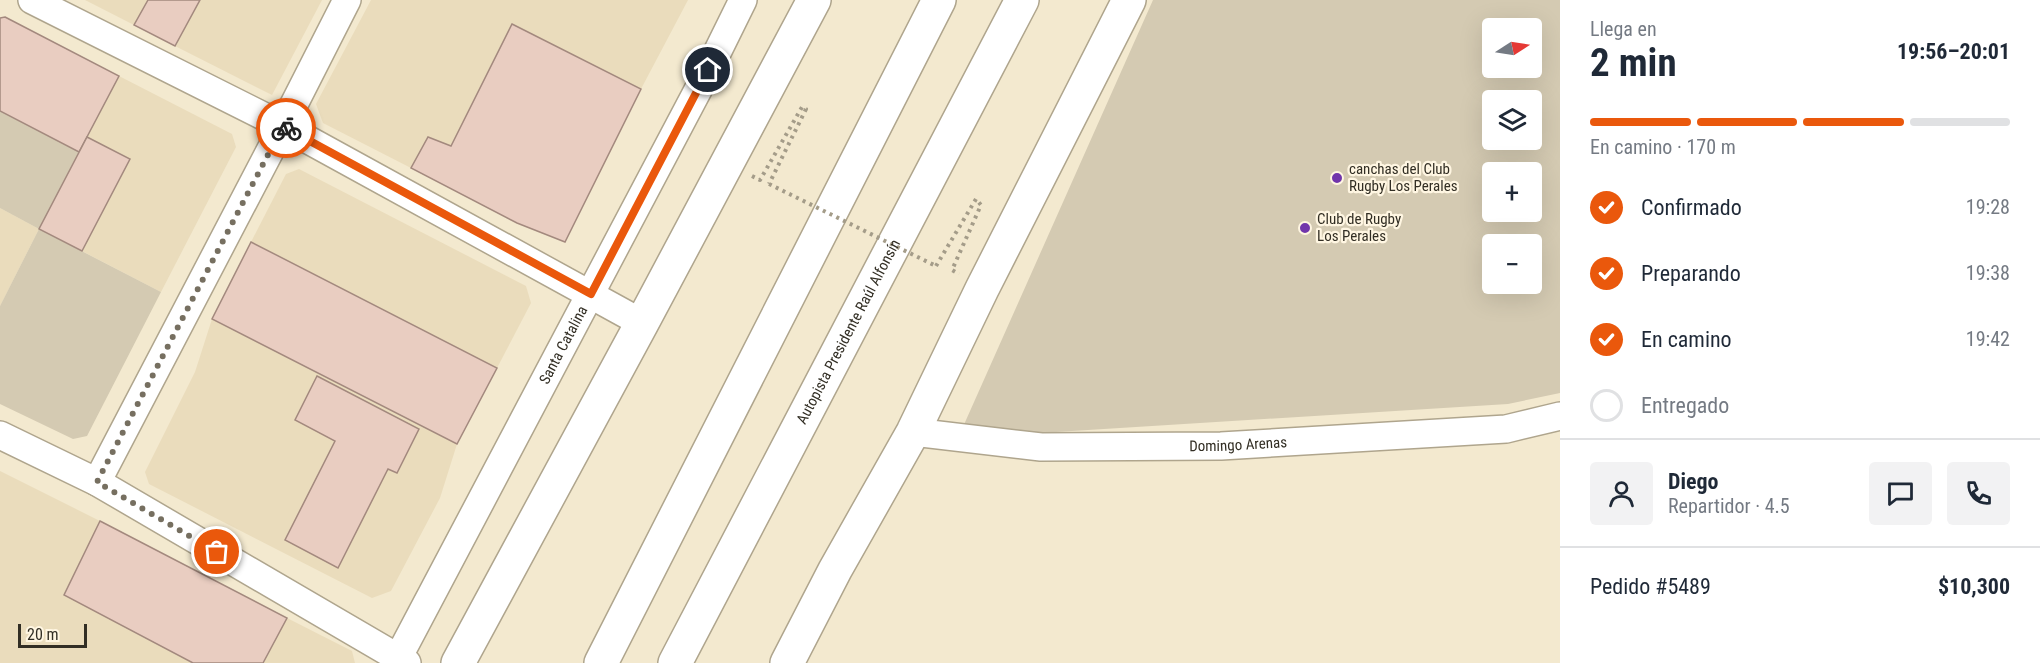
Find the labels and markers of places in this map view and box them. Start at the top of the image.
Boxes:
pin [682,44,733,95]
place label: canchas del Club Rugby Los Perales [1349,160,1458,195]
marker: canchas del Club Rugby Los Perales [1330,171,1344,185]
place label: Club de Rugby Los Perales [1317,210,1401,245]
marker: Club de Rugby Los Perales [1298,221,1312,235]
pin [191,526,242,577]

